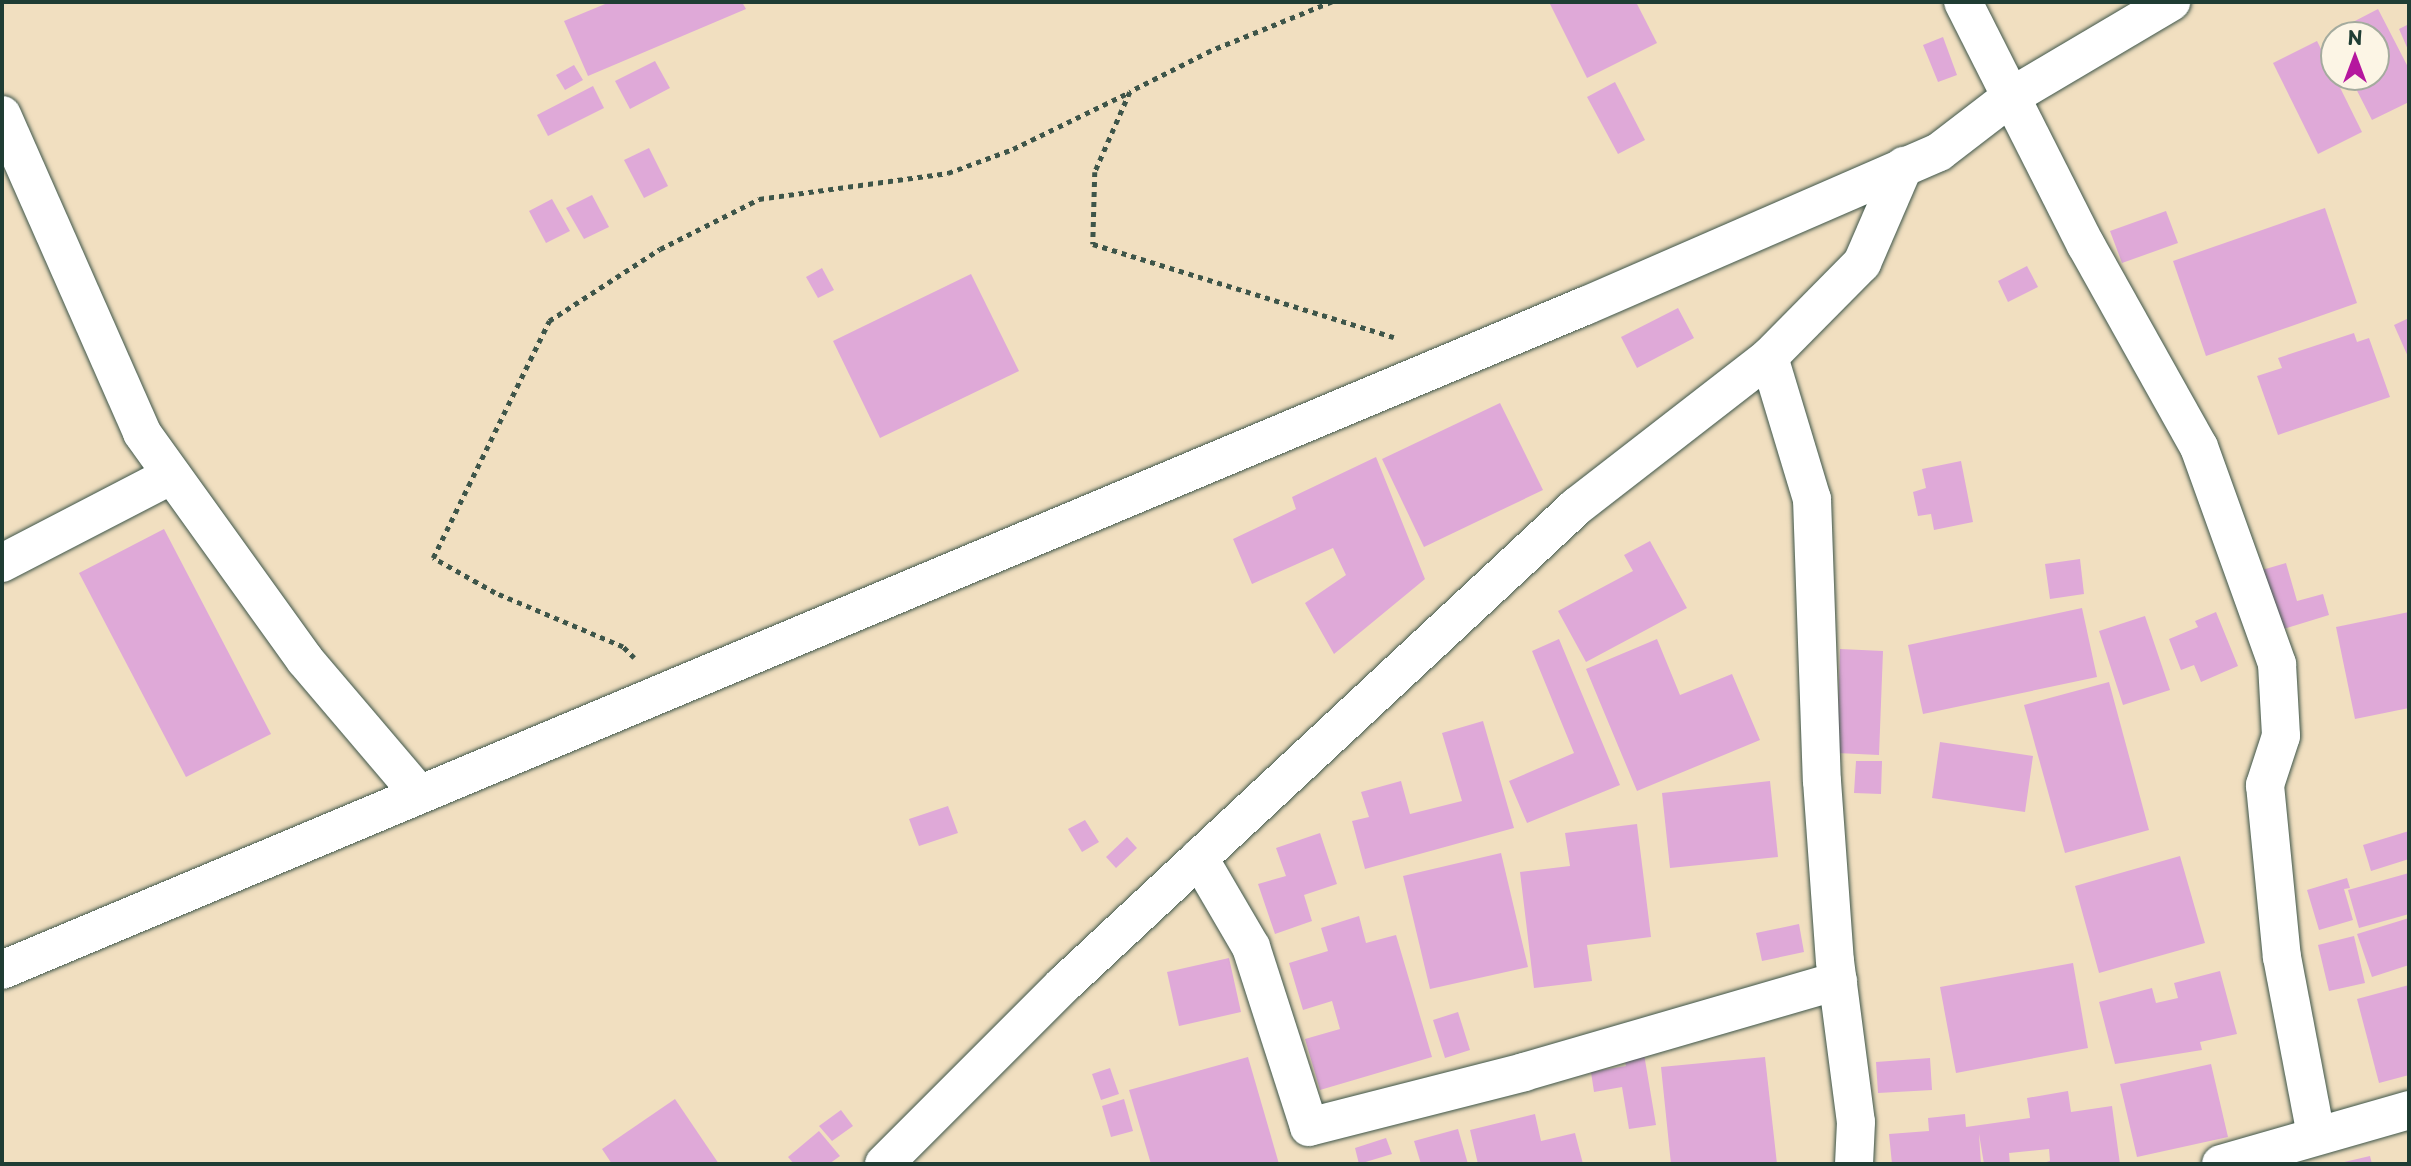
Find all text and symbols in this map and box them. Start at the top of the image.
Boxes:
north arrow [2320,21,2390,91]
text: N [2347,23,2363,51]

